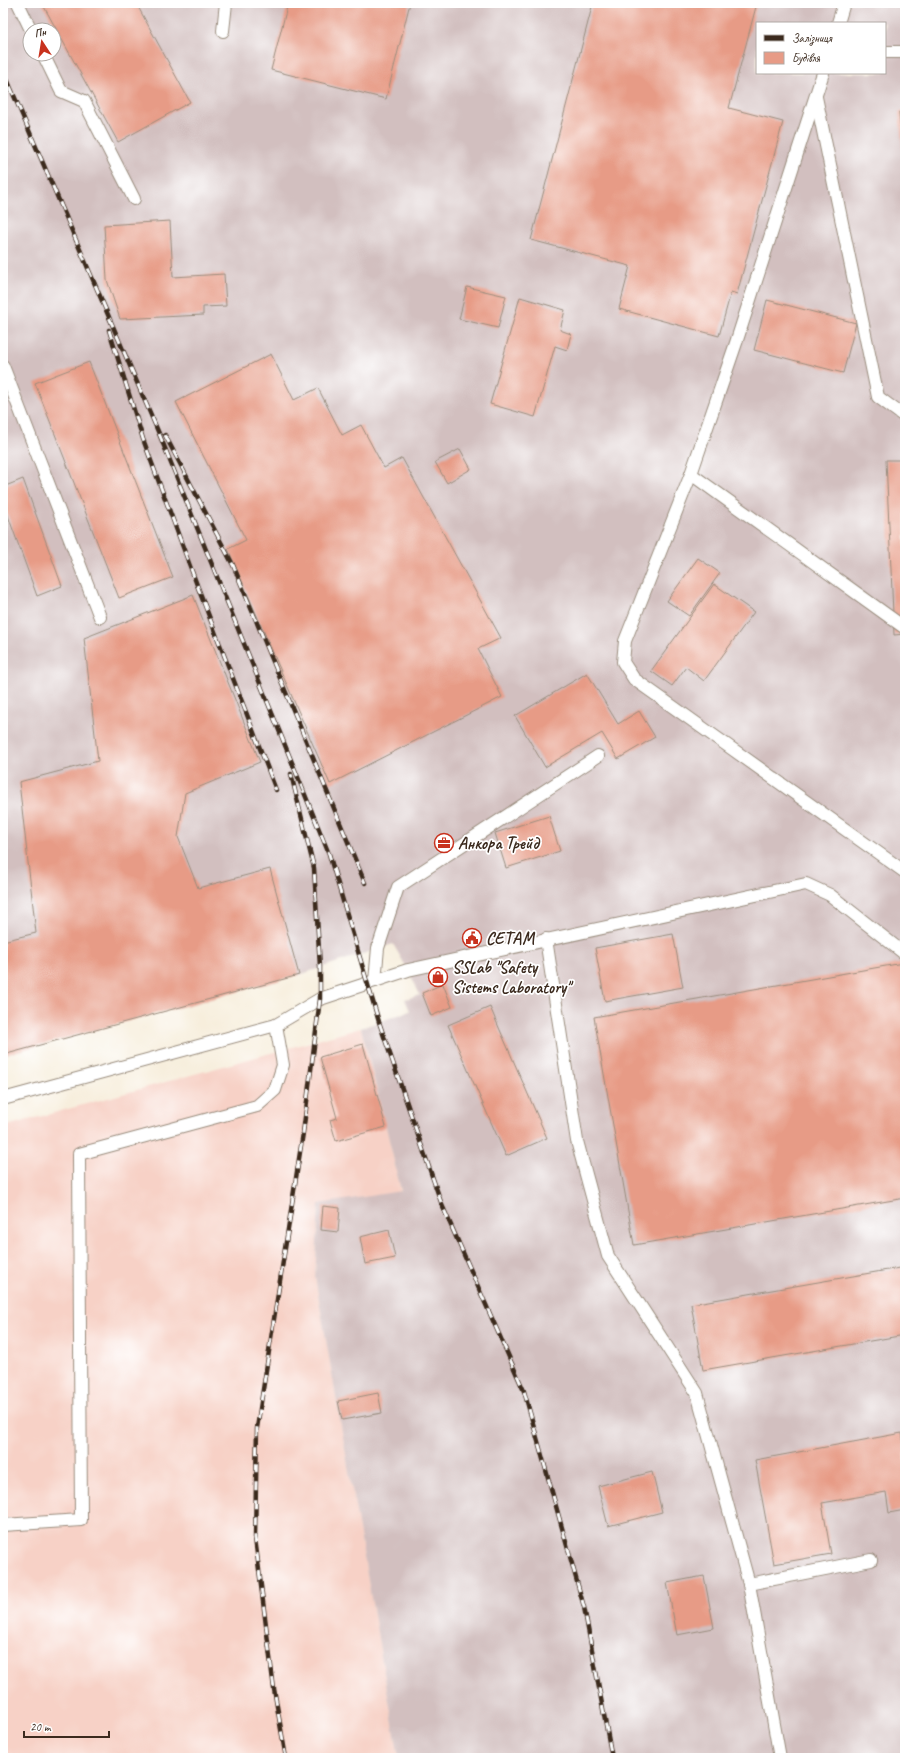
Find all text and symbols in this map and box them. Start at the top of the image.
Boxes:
north arrow [22,22,62,62]
legend [756,22,886,74]
text: Пн [33,24,48,40]
text: Залізниця [792,30,833,46]
text: Будівля [792,50,821,66]
office icon: Анкора Трейд [433,832,455,854]
place label: Анкора Трейд [458,833,541,854]
public building icon: СЕТАМ [461,927,483,949]
place label: СЕТАМ [486,928,535,949]
place label: SSLab "Safety Sistems Laboratory" [452,957,574,998]
shop icon: SSLab "Safety Sistems Laboratory" [427,966,449,988]
scale bar [24,1713,109,1739]
text: 20 m [30,1719,52,1735]

